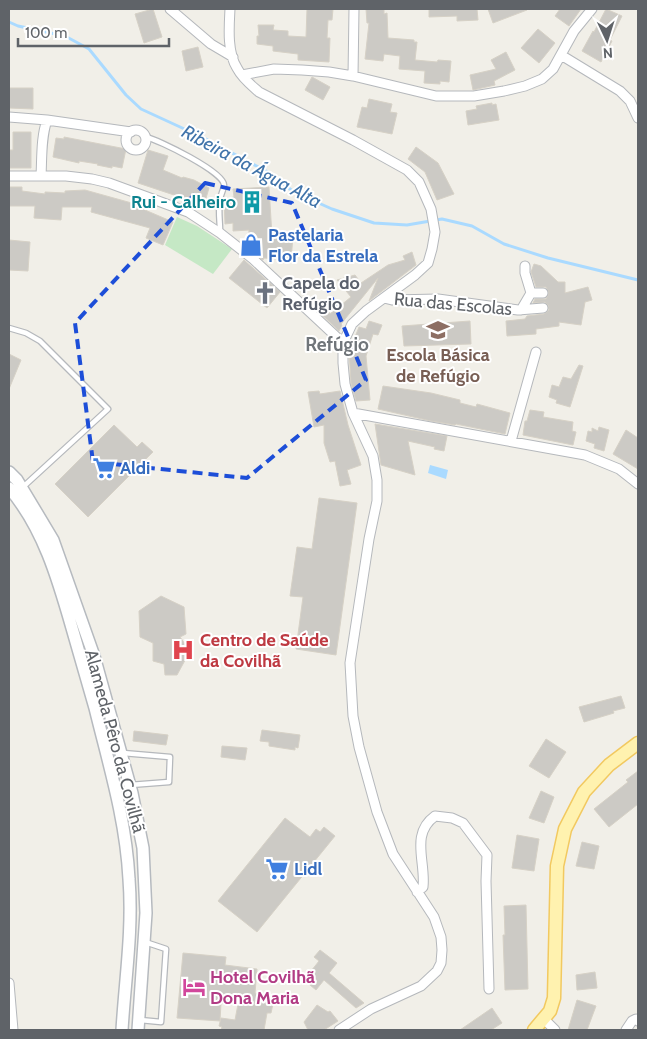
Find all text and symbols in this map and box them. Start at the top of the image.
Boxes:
scale bar [18,15,169,47]
north arrow [582,15,632,65]
text: 100 m [25,24,67,42]
text: N [602,44,613,62]
water label: Ribeira da Água Alta [178,118,327,213]
building icon: Rui - Calheiro [239,189,265,215]
place label: Rui - Calheiro [131,191,236,213]
place label: Pastelaria Flor da Estrela [268,224,378,267]
shop icon: Pastelaria Flor da Estrela [238,232,264,258]
place label: Capela do Refúgio [282,272,360,315]
church icon: Capela do Refúgio [252,280,278,306]
street label: Rua das Escolas [393,288,513,320]
school or university icon: Escola Básica de Refúgio [425,317,451,343]
district label: Refúgio [305,333,369,356]
place label: Escola Básica de Refúgio [386,344,490,387]
supermarket icon: Aldi [91,455,117,481]
place label: Aldi [120,457,150,479]
place label: Centro de Saúde da Covilhã [200,629,329,672]
hospital icon: Centro de Saúde da Covilhã [170,637,196,663]
street label: Alameda Pêro da Covilhã [80,647,150,835]
supermarket icon: Lidl [264,856,290,882]
place label: Lidl [294,858,323,880]
place label: Hotel Covilhã Dona Maria [210,966,315,1009]
hotel icon: Hotel Covilhã Dona Maria [181,974,207,1000]

